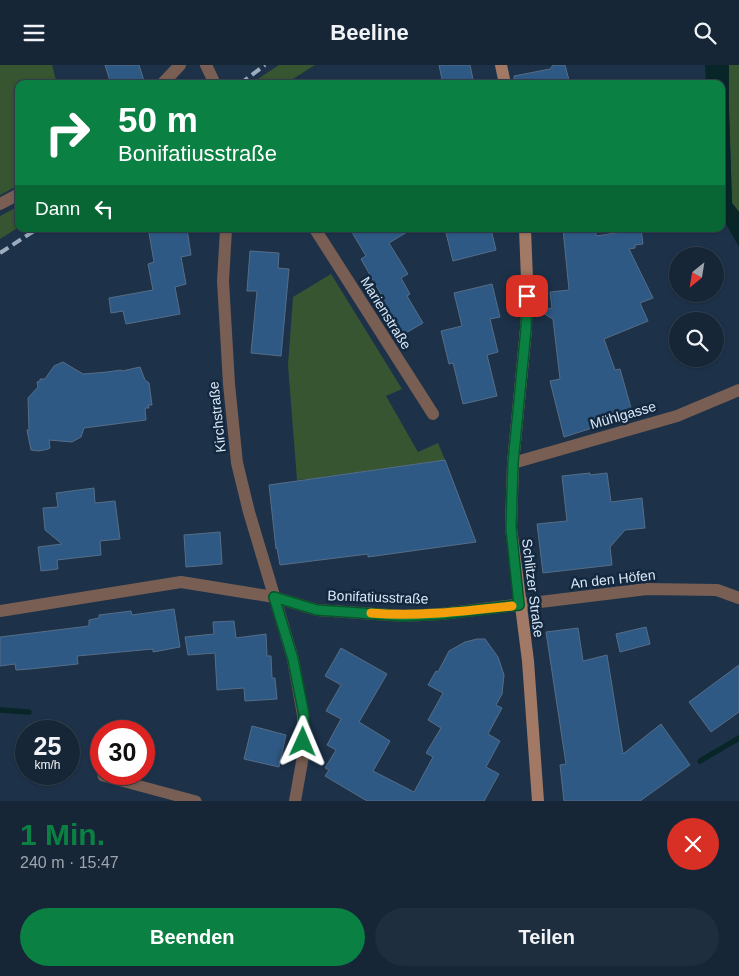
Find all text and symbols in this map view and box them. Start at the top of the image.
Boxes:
icon: menu [20,19,48,47]
icon: search [691,19,719,47]
text: Beeline [330,20,409,45]
icon: right [35,100,100,165]
text: 50 m [118,100,198,139]
text: Bonifatiusstraße [118,141,277,166]
icon: left [90,195,118,223]
text: Dann [35,198,80,219]
north arrow [669,247,724,303]
map controls [669,247,724,367]
street label: Marienstraße [357,274,415,352]
pin [506,275,548,317]
icon: arrive [513,282,541,310]
button: search [669,312,724,367]
street label: Kirchstraße [205,380,229,453]
street label: Mühlgasse [588,398,658,432]
street label: Schlitzer Straße [519,538,547,639]
street label: An den Höfen [570,567,656,591]
street label: Bonifatiusstraße [327,587,429,607]
position arrow [276,715,328,767]
speed limit sign: 30 [90,720,155,785]
text: 25 [34,732,61,760]
text: km/h [34,758,61,772]
text: 1 Min. [20,818,105,851]
button: close [667,818,719,870]
text: 240 m · 15:47 [20,854,119,871]
button: Beenden [20,908,365,966]
button: Teilen [375,908,719,966]

